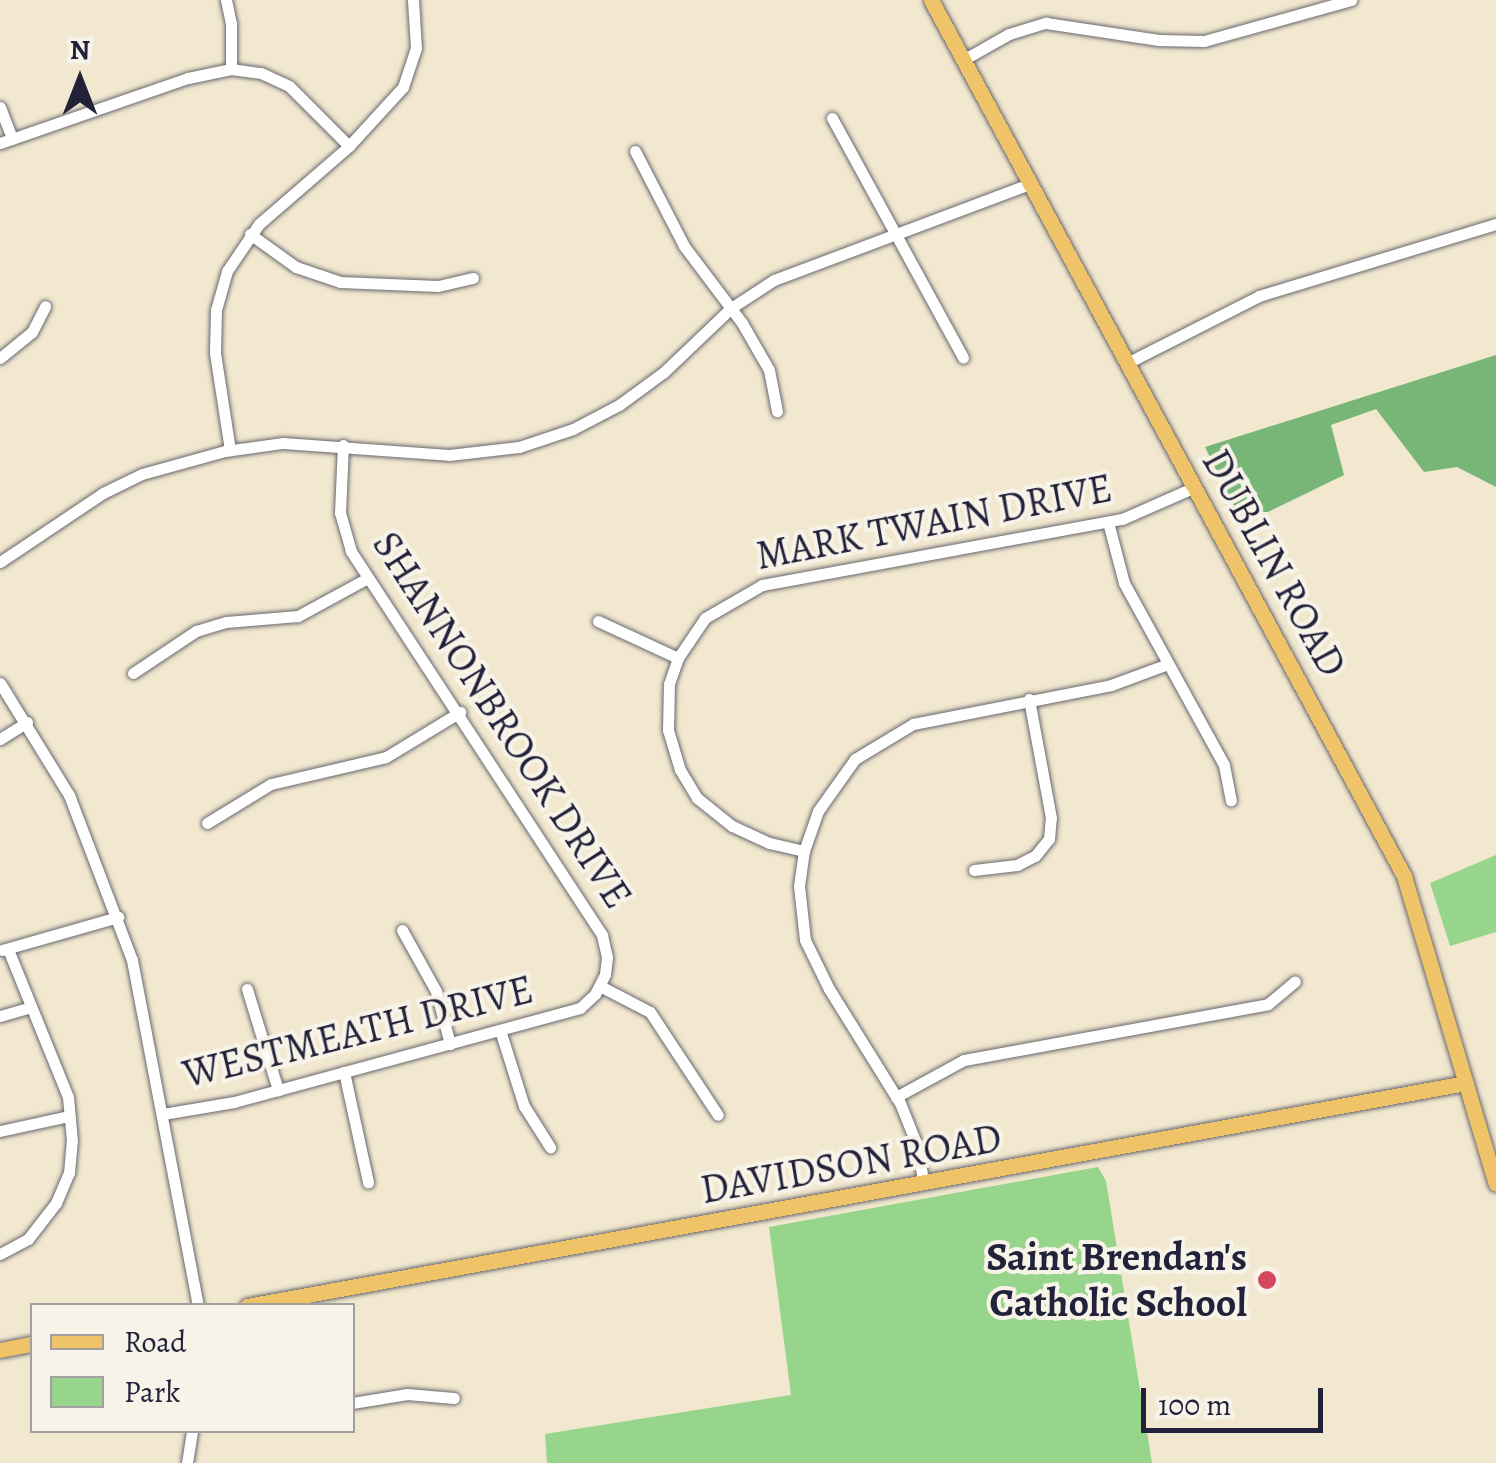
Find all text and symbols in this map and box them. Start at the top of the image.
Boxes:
north arrow [30,30,130,130]
text: N [70,31,90,69]
street label: DUBLIN ROAD [1192,441,1356,685]
street label: MARK TWAIN DRIVE [752,464,1116,580]
street label: SHANNONBROOK DRIVE [362,523,642,917]
street label: WESTMEATH DRIVE [178,965,538,1099]
street label: DAVIDSON ROAD [697,1114,1005,1214]
place label: Saint Brendan's Catholic School [986,1233,1247,1327]
marker: Saint Brendan's Catholic School [1256,1269,1278,1291]
legend [30,1303,355,1433]
text: Road [124,1322,186,1362]
scale bar [1146,1368,1328,1430]
text: Park [124,1372,180,1412]
text: 100 m [1158,1385,1231,1425]

